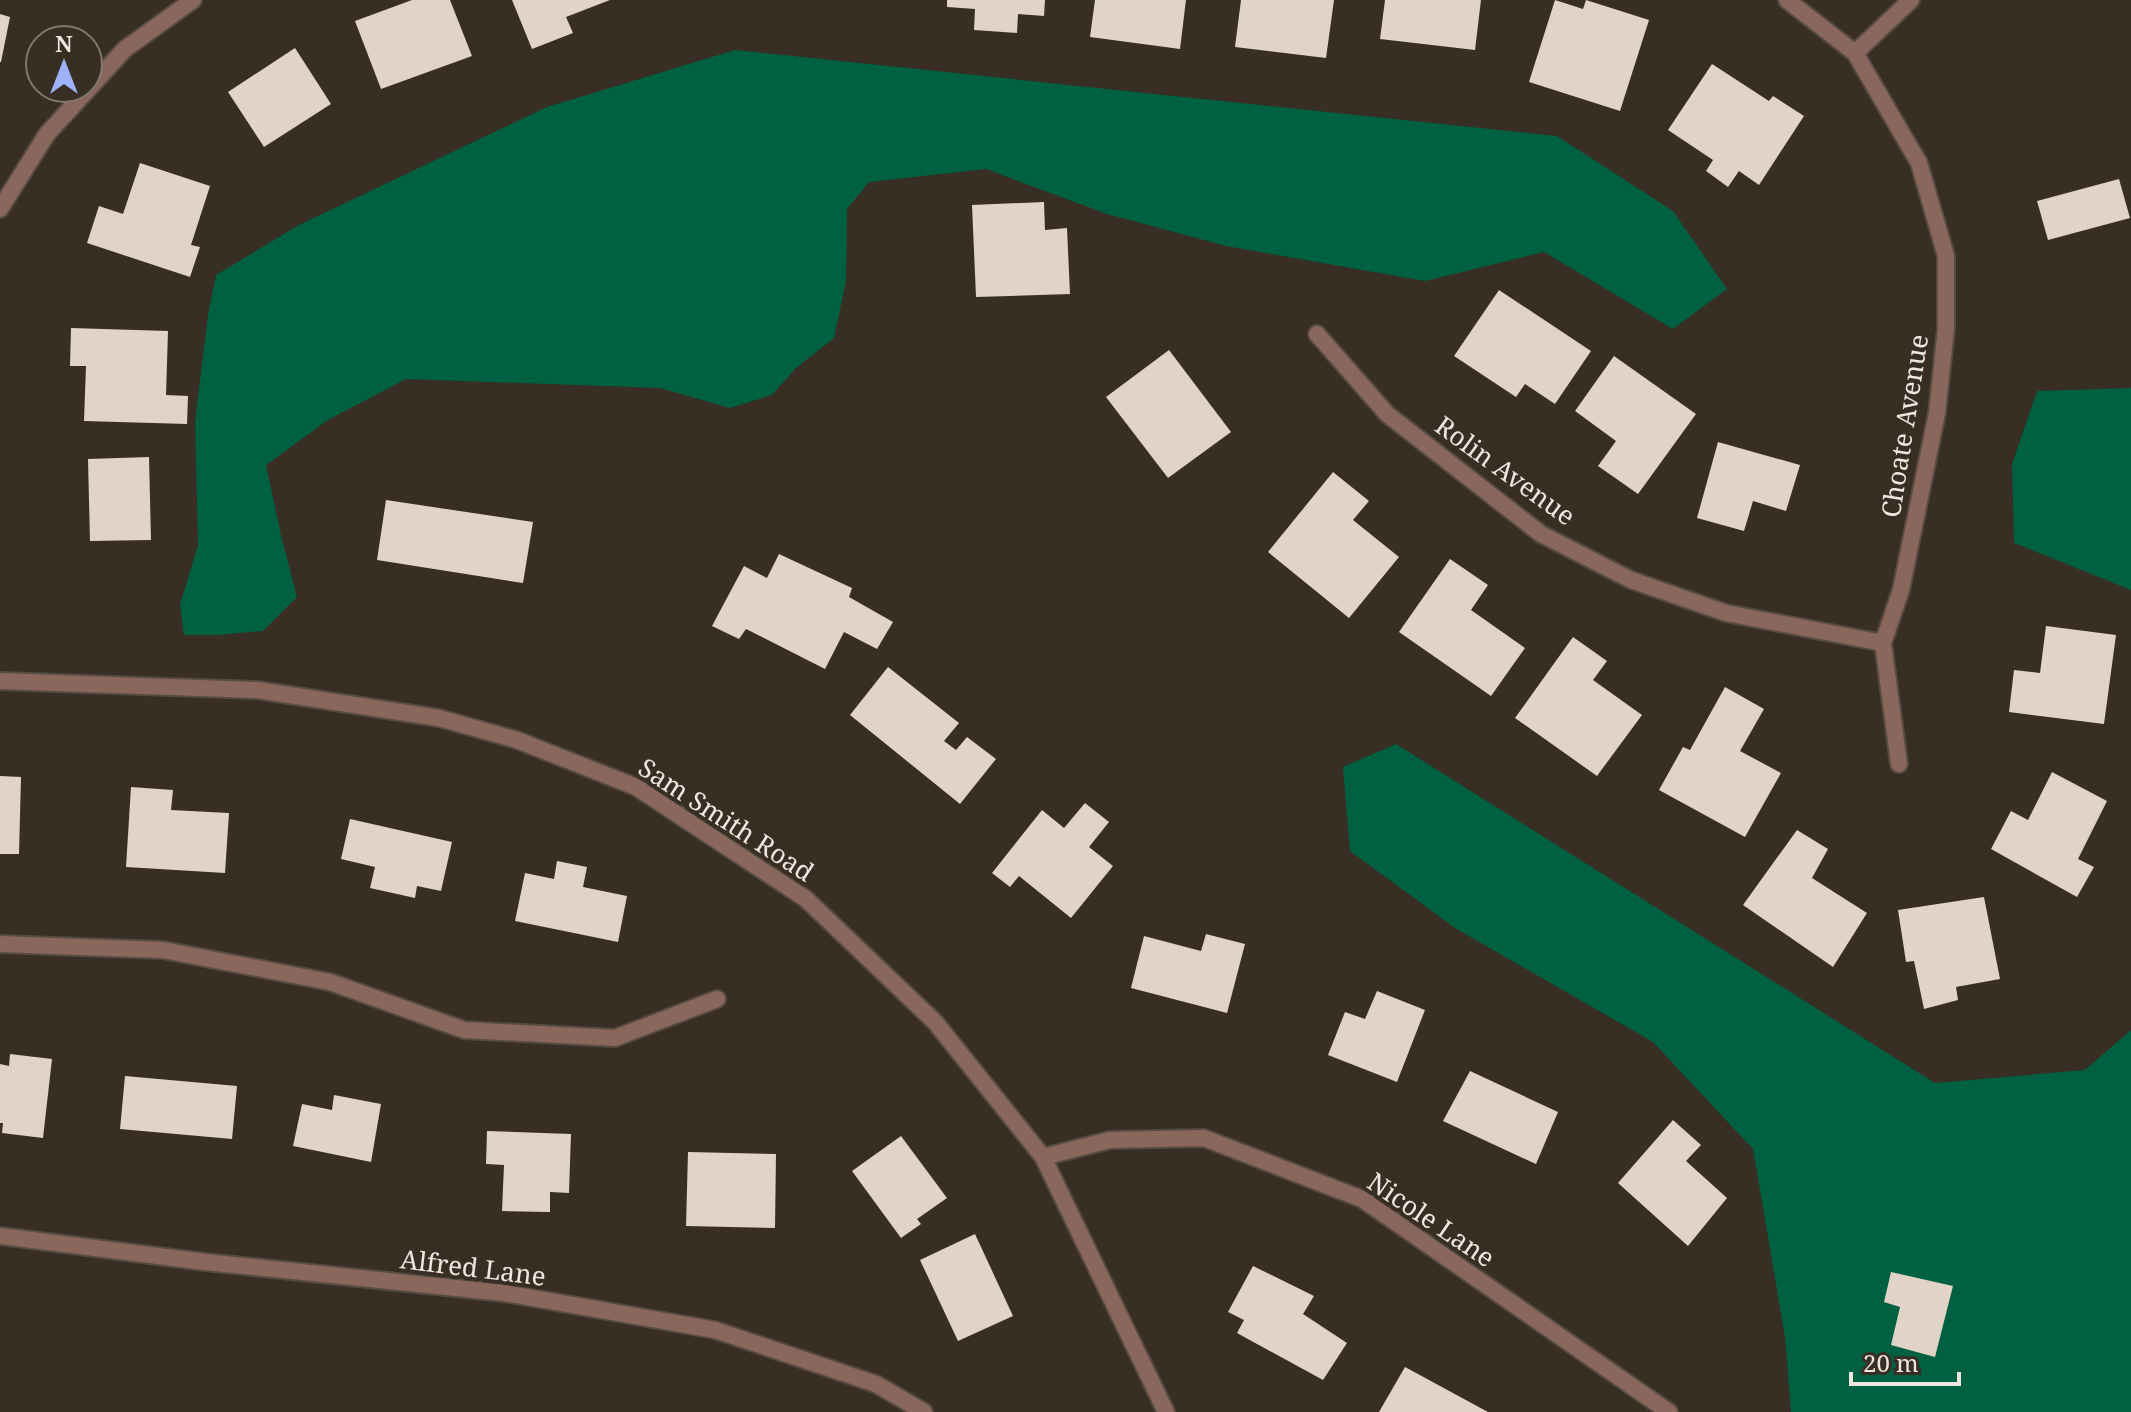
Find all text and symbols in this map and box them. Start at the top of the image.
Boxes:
north arrow [24,24,104,104]
text: N [55,28,73,58]
street label: Choate Avenue [1872,332,1936,520]
street label: Rolin Avenue [1428,407,1583,533]
street label: Sam Smith Road [632,749,821,889]
street label: Nicole Lane [1361,1163,1502,1275]
street label: Alfred Lane [398,1240,548,1294]
scale bar [1851,1336,1959,1386]
text: 20 m [1863,1346,1919,1379]

